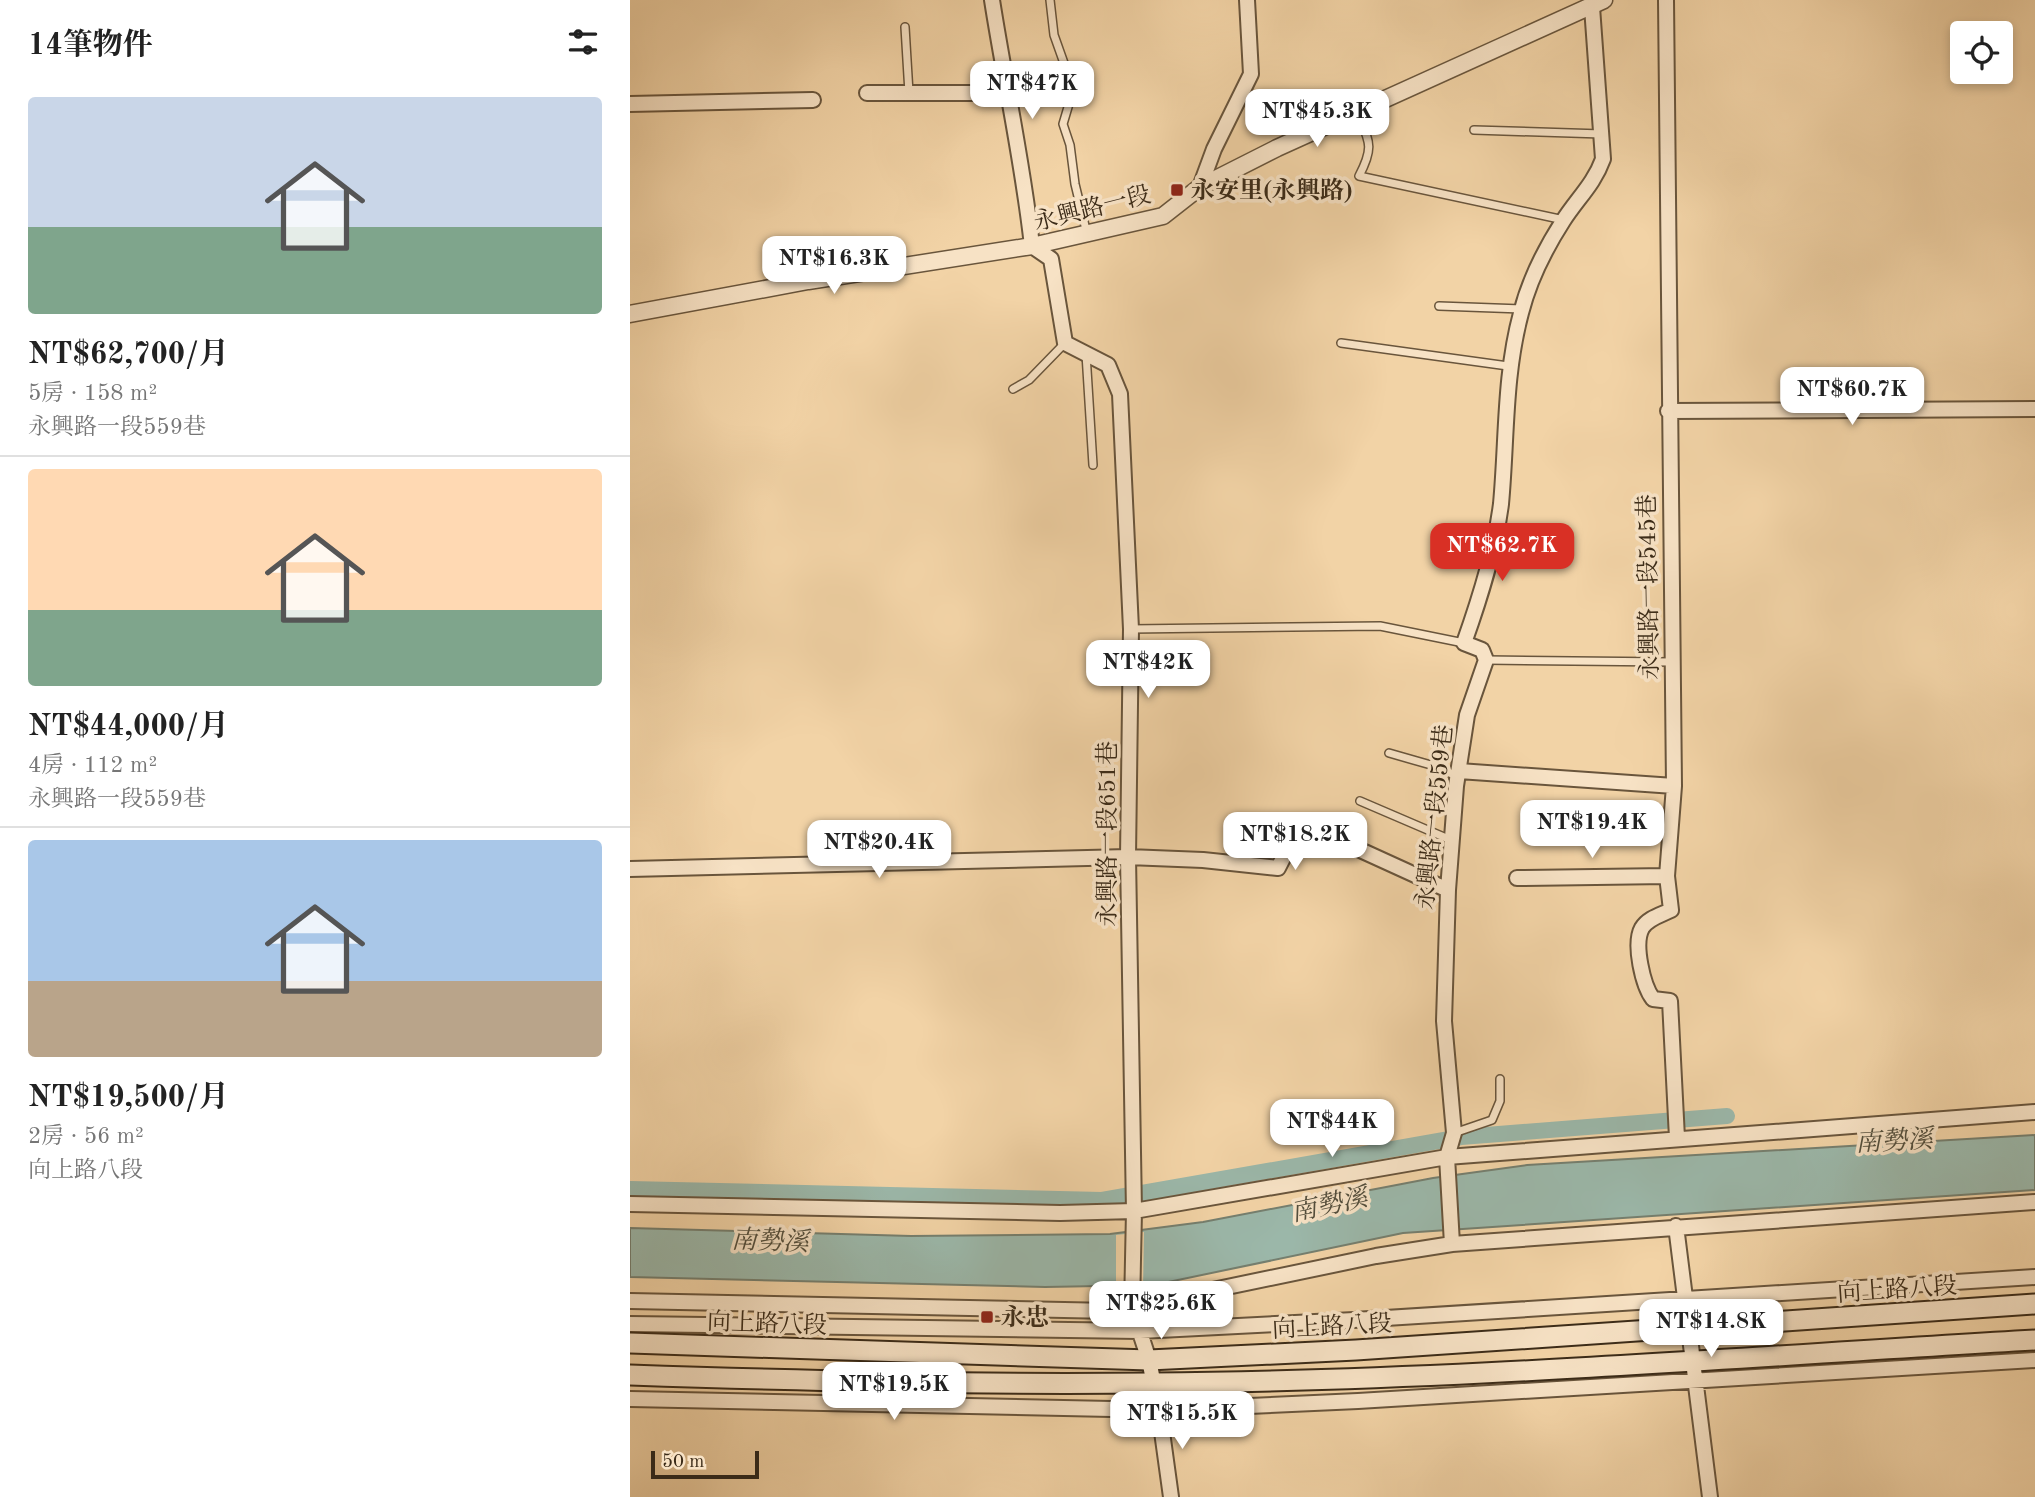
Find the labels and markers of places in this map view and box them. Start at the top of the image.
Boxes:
pin: NT$47K [975,61,1089,121]
pin: NT$45.3K [1245,90,1389,149]
place label: 永安里(永興路) [1191,177,1353,204]
marker: 永安里(永興路) [1169,182,1185,198]
pin: NT$16.3K [762,236,906,296]
pin: NT$60.7K [1780,368,1924,427]
pin: NT$62.7K [1430,524,1574,583]
pin: NT$42K [1091,640,1205,700]
pin: NT$19.4K [1520,800,1664,860]
pin: NT$18.2K [1223,812,1367,872]
pin: NT$20.4K [807,820,951,880]
pin: NT$44K [1275,1100,1389,1159]
pin: NT$25.6K [1089,1282,1233,1341]
pin: NT$14.8K [1639,1300,1783,1359]
place label: 永忠 [1001,1304,1049,1331]
marker: 永忠 [979,1309,995,1325]
pin: NT$19.5K [822,1362,966,1422]
pin: NT$15.5K [1110,1392,1254,1451]

